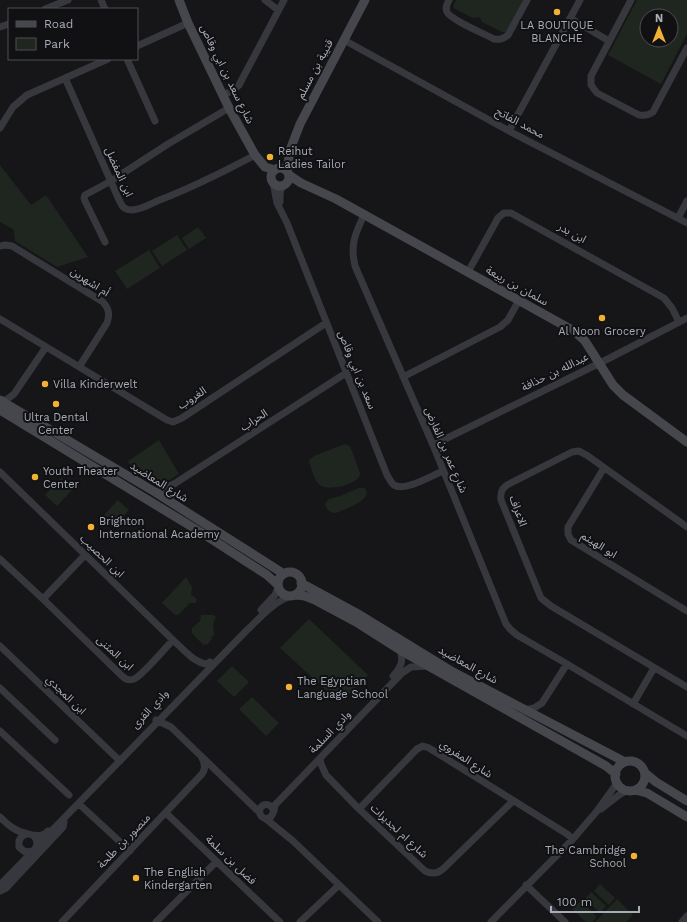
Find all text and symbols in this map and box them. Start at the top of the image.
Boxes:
marker: LA BOUTIQUE BLANCHE [552,7,562,17]
legend [8,8,138,60]
north arrow [639,8,679,48]
text: N [655,12,663,25]
text: Road [44,17,73,31]
place label: LA BOUTIQUE BLANCHE [520,19,594,45]
street label: شارع سعد بن ابي وقاص [195,22,257,127]
text: Park [44,37,70,51]
street label: قتيبة بن مسلم [294,37,338,102]
street label: محمد الفاتح [493,105,547,142]
street label: ابن المفضل [102,145,136,199]
place label: Reihut Ladies Tailor [278,145,346,171]
marker: Reihut Ladies Tailor [265,152,275,162]
street label: ابن بدر [555,220,588,246]
street label: أم اشهرين [68,264,112,300]
street label: سلمان بن ربيعة [483,264,551,309]
marker: Al Noon Grocery [597,313,607,323]
place label: Al Noon Grocery [558,325,646,338]
street label: سعد بن ابي وقاص [333,329,379,412]
street label: عبدالله بن حذافة [519,350,591,394]
place label: Villa Kinderwelt [53,378,138,391]
marker: Villa Kinderwelt [40,379,50,389]
street label: الغروب [175,384,209,412]
marker: Ultra Dental Center [51,399,61,409]
street label: شارع عمر بن الفارض [421,405,470,496]
street label: الحراب [238,406,270,434]
place label: Ultra Dental Center [24,411,89,437]
street label: شارع المعاضيد [127,459,191,506]
place label: Youth Theater Center [43,465,118,491]
marker: Youth Theater Center [30,472,40,482]
street label: الاعراف [506,494,530,528]
place label: Brighton International Academy [99,515,220,541]
marker: Brighton International Academy [86,522,96,532]
street label: ابو الهيثم [578,529,619,563]
street label: ابن الحصيب [77,532,127,580]
street label: ابن المثنى [94,633,136,673]
street label: شارع المعاضيد [436,643,500,688]
street label: ابن المجدي [42,673,89,719]
place label: The Egyptian Language School [297,675,389,701]
marker: The Egyptian Language School [284,682,294,692]
street label: وادي القرى [129,687,173,733]
street label: وادي السلمة [306,708,356,758]
street label: شارع المفروي [436,737,495,783]
street label: شارع ام لجديرات [367,801,431,862]
street label: منصور بن طلحة [95,811,153,871]
street label: فضل بن سلمة [203,833,259,888]
place label: The Cambridge School [545,844,627,870]
marker: The Cambridge School [629,851,639,861]
place label: The English Kindergarten [144,866,212,892]
marker: The English Kindergarten [131,873,141,883]
scale bar [551,888,639,914]
text: 100 m [557,895,592,909]

